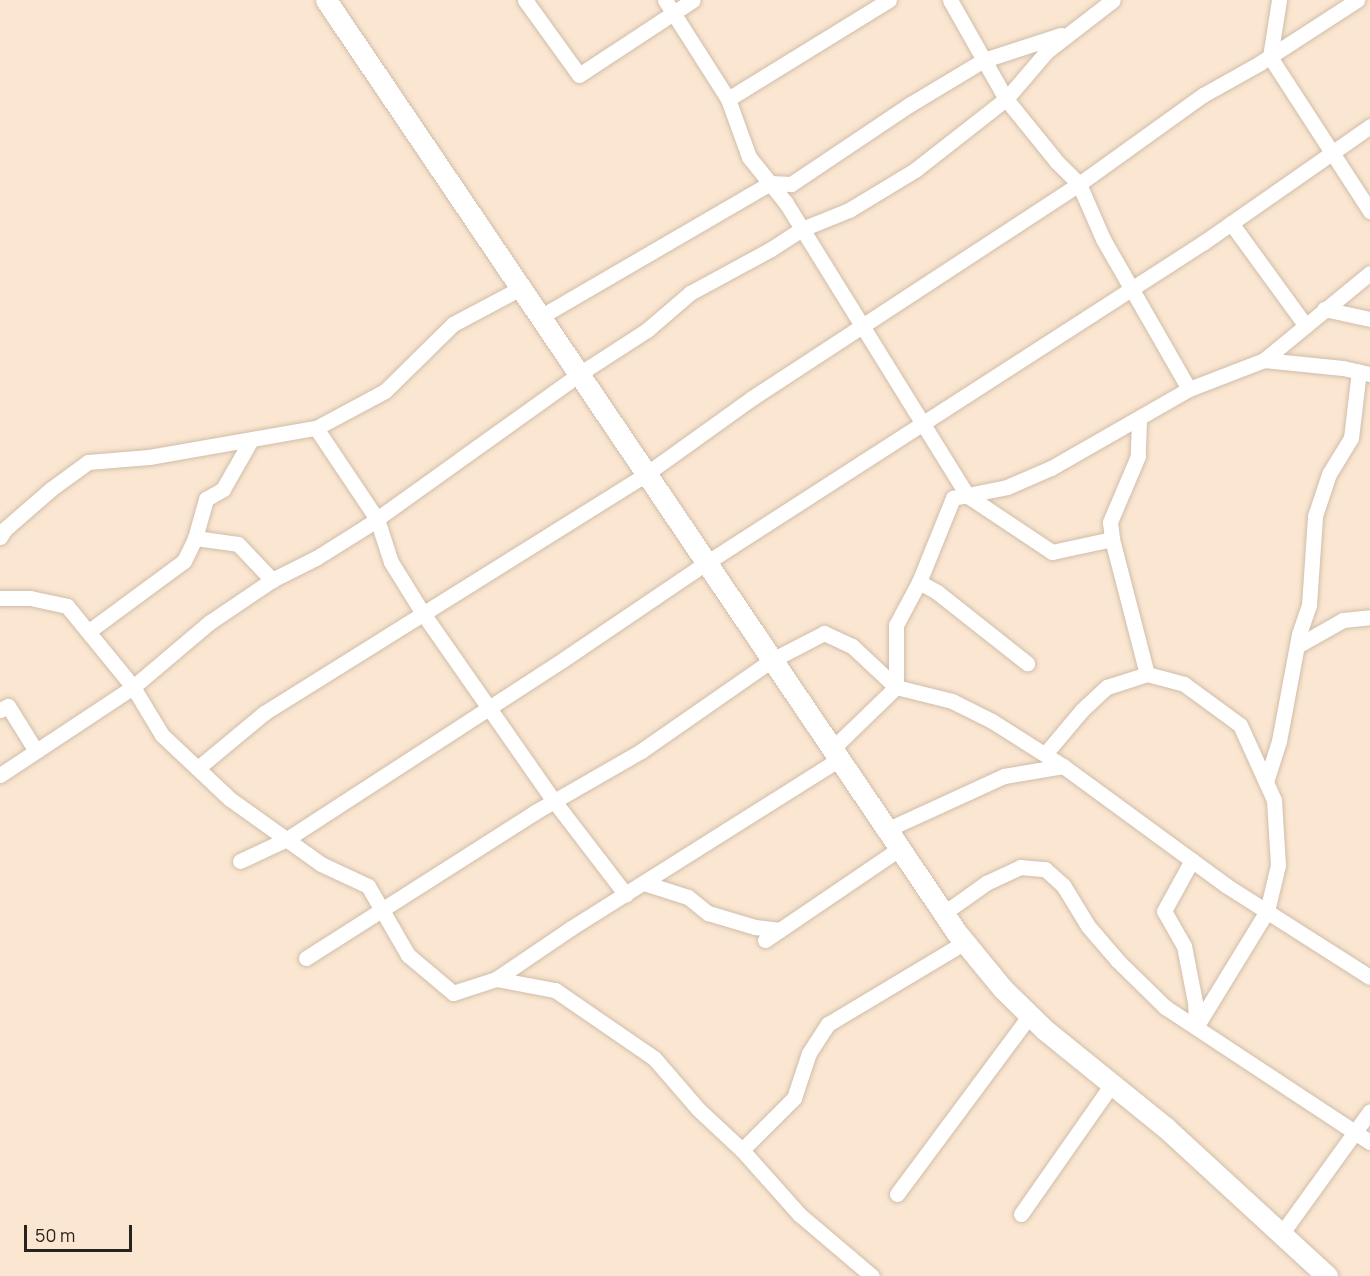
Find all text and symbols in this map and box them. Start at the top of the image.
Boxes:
scale bar [27,1213,135,1251]
text: 50 m [35,1223,75,1247]

